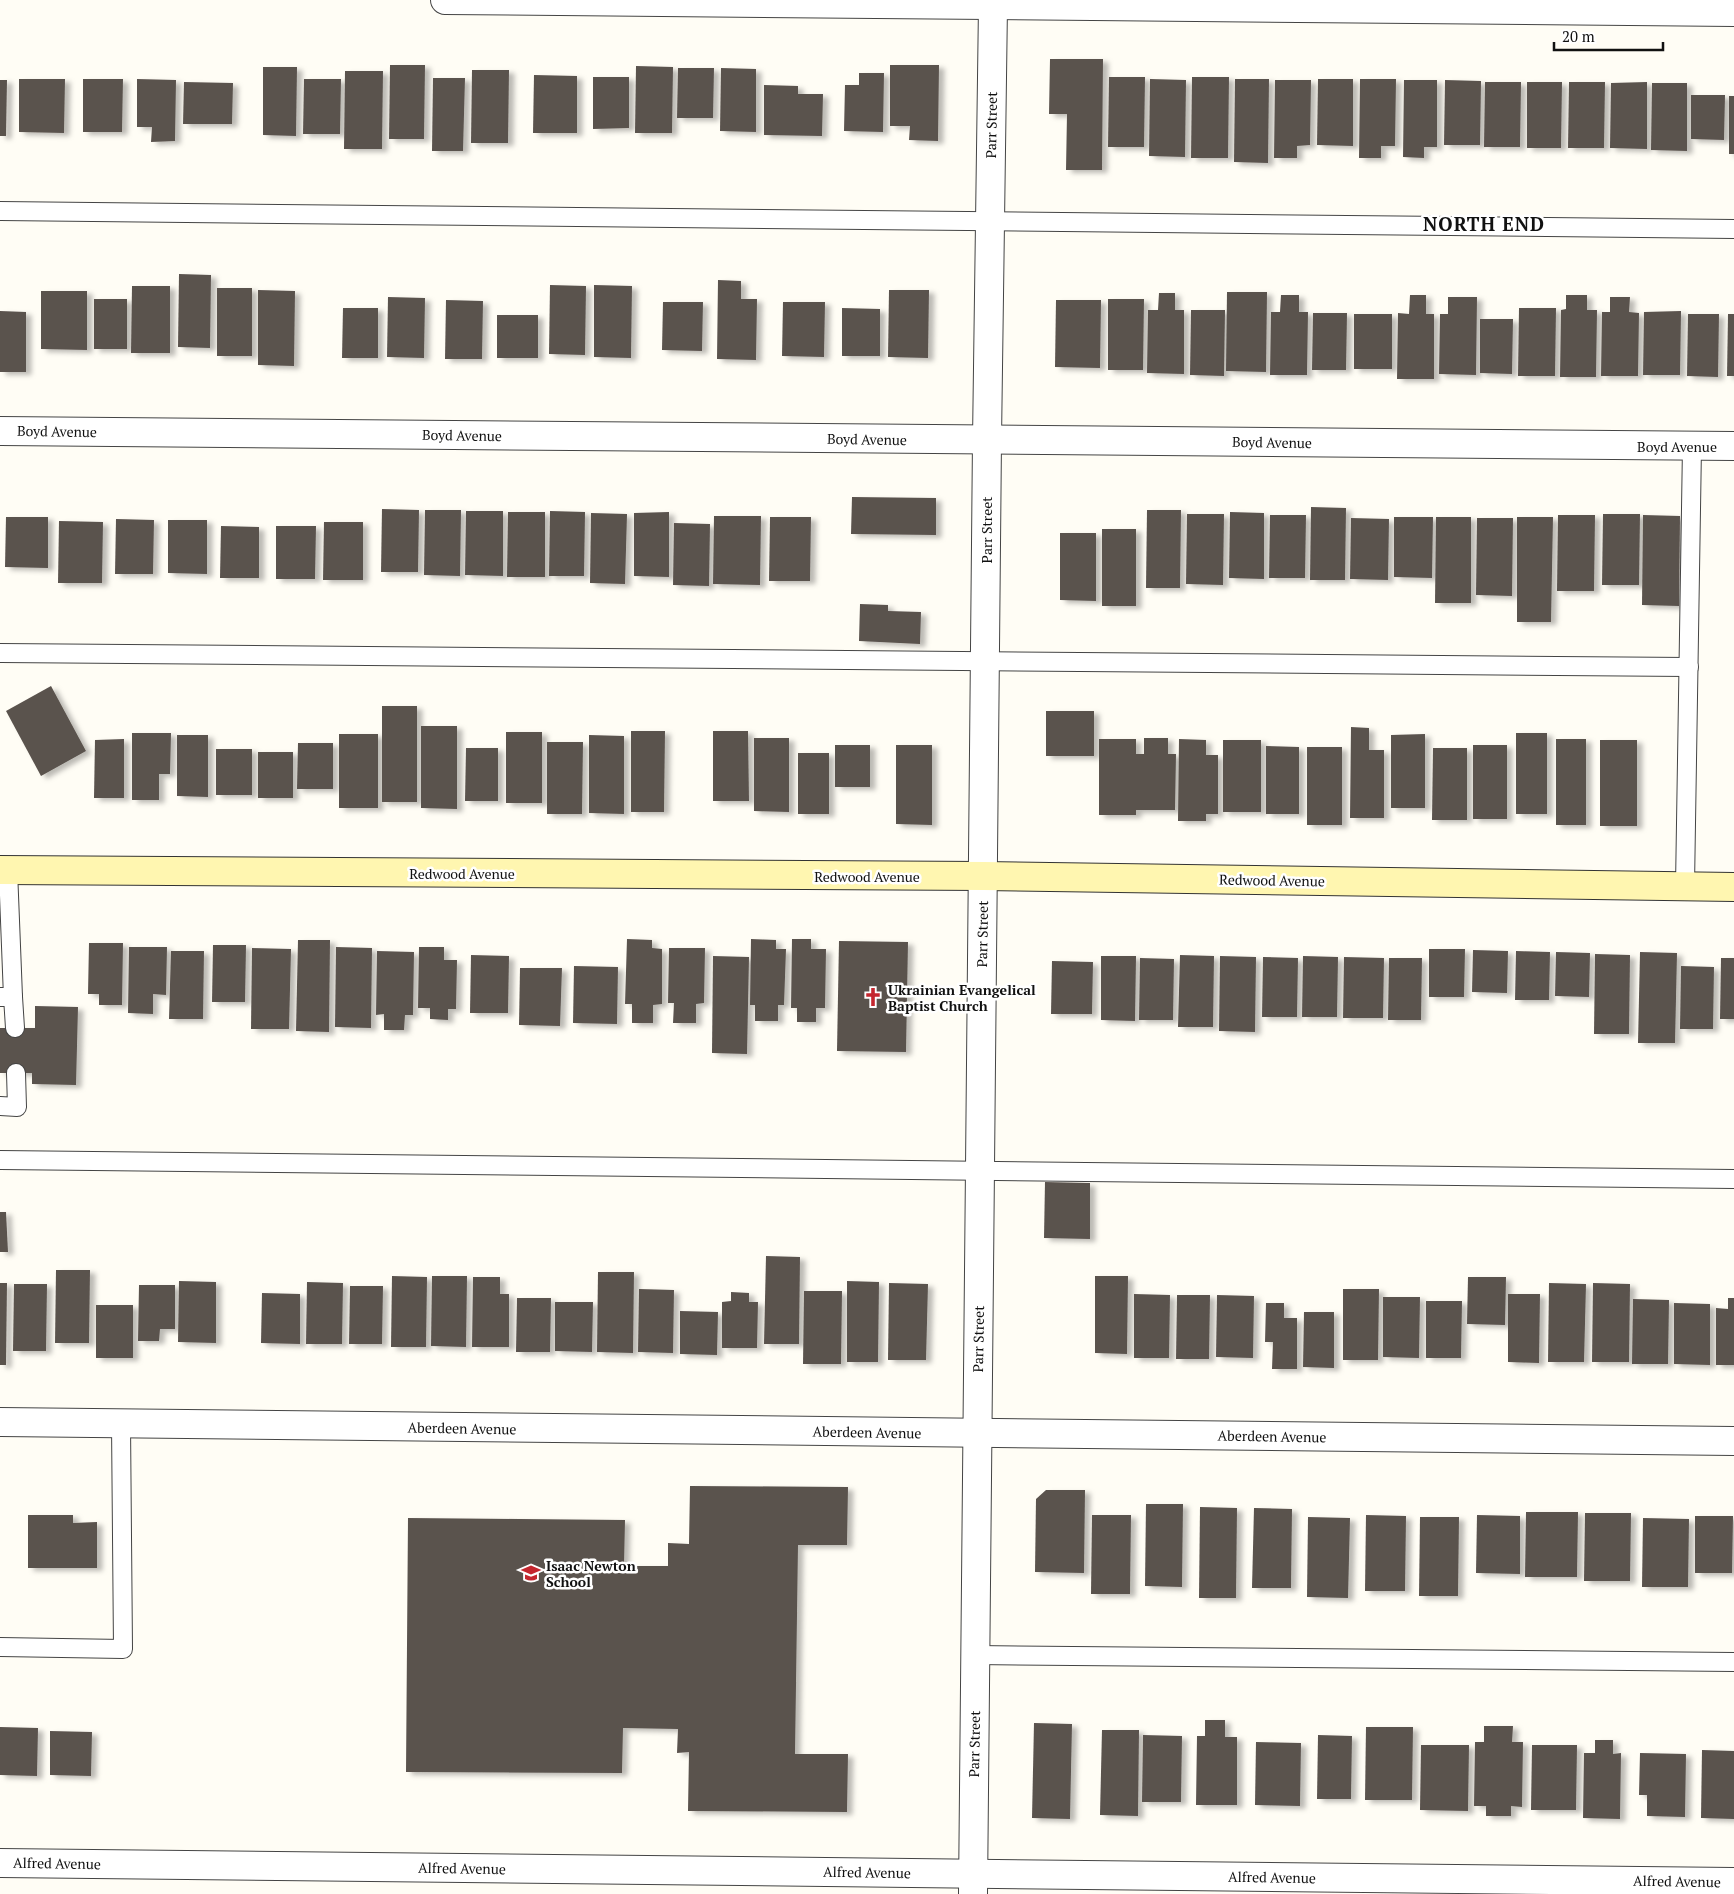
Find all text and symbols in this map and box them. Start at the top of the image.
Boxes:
scale bar [1554,20,1663,52]
text: 20 m [1562,26,1595,46]
street label: Parr Street [981,91,1001,159]
district label: NORTH END [1423,211,1545,236]
street label: Boyd Avenue [17,421,97,441]
street label: Boyd Avenue [422,425,502,445]
street label: Boyd Avenue [827,429,907,449]
street label: Boyd Avenue [1232,432,1312,452]
street label: Boyd Avenue [1637,437,1717,456]
street label: Parr Street [977,496,996,563]
street label: Redwood Avenue [409,864,515,883]
street label: Redwood Avenue [814,867,920,886]
street label: Redwood Avenue [1219,870,1325,890]
street label: Parr Street [972,900,992,968]
place label: Ukrainian Evangelical Baptist Church [888,980,1036,1015]
church icon: Ukrainian Evangelical Baptist Church [862,986,884,1008]
street label: Parr Street [968,1305,988,1373]
street label: Aberdeen Avenue [407,1418,517,1438]
street label: Aberdeen Avenue [812,1422,922,1442]
street label: Aberdeen Avenue [1217,1426,1327,1446]
place label: Isaac Newton School [546,1556,636,1591]
school or university icon: Isaac Newton School [520,1562,542,1584]
street label: Parr Street [964,1710,984,1778]
street label: Alfred Avenue [13,1853,101,1873]
street label: Alfred Avenue [418,1858,506,1878]
street label: Alfred Avenue [823,1862,911,1882]
street label: Alfred Avenue [1228,1867,1316,1887]
street label: Alfred Avenue [1633,1871,1721,1891]

